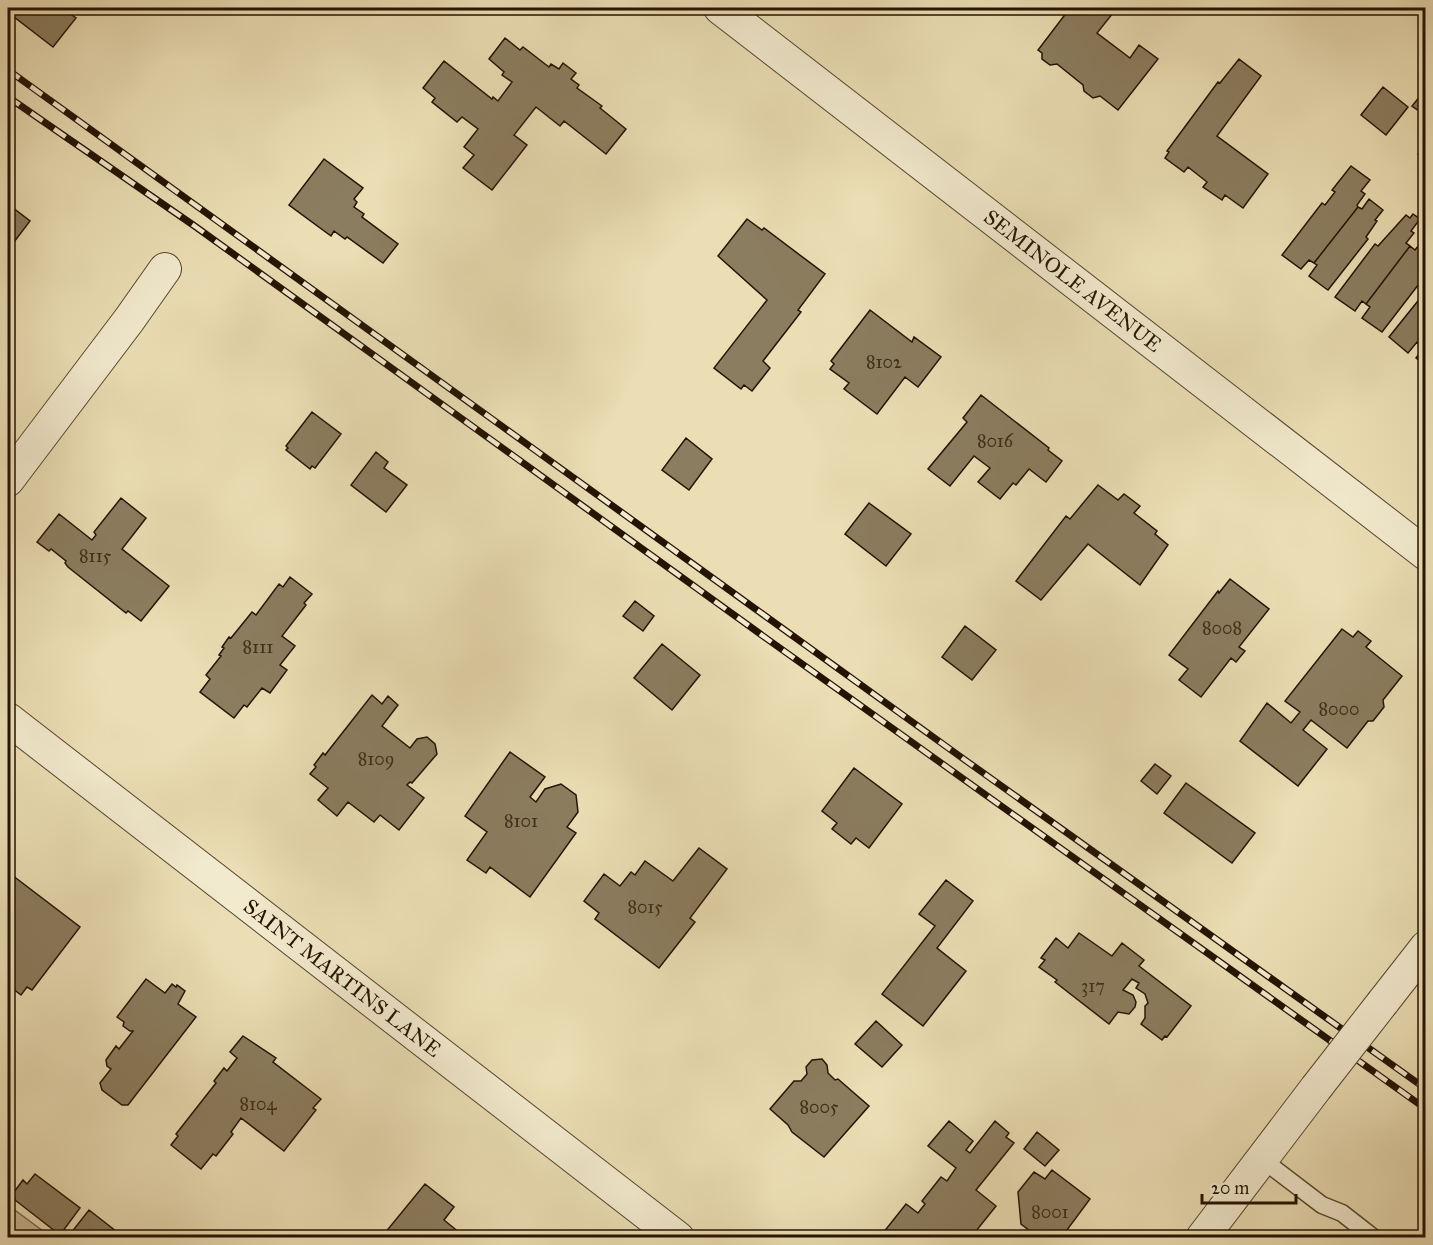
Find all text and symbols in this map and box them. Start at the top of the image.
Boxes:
street label: SEMINOLE AVENUE [979,204,1167,358]
house number: 8102 [866,351,902,373]
house number: 8016 [977,430,1014,452]
house number: 8115 [79,545,112,567]
house number: 8008 [1202,617,1242,639]
house number: 8111 [243,636,273,658]
house number: 8000 [1318,698,1360,720]
house number: 8109 [358,748,394,770]
house number: 8101 [504,810,538,832]
street label: SAINT MARTINS LANE [238,893,446,1063]
house number: 8015 [627,896,663,918]
house number: 317 [1081,975,1105,997]
house number: 8104 [239,1093,278,1115]
house number: 8005 [800,1096,839,1118]
scale bar [1202,1167,1296,1205]
text: 20 m [1211,1177,1249,1199]
house number: 8001 [1031,1201,1069,1223]

